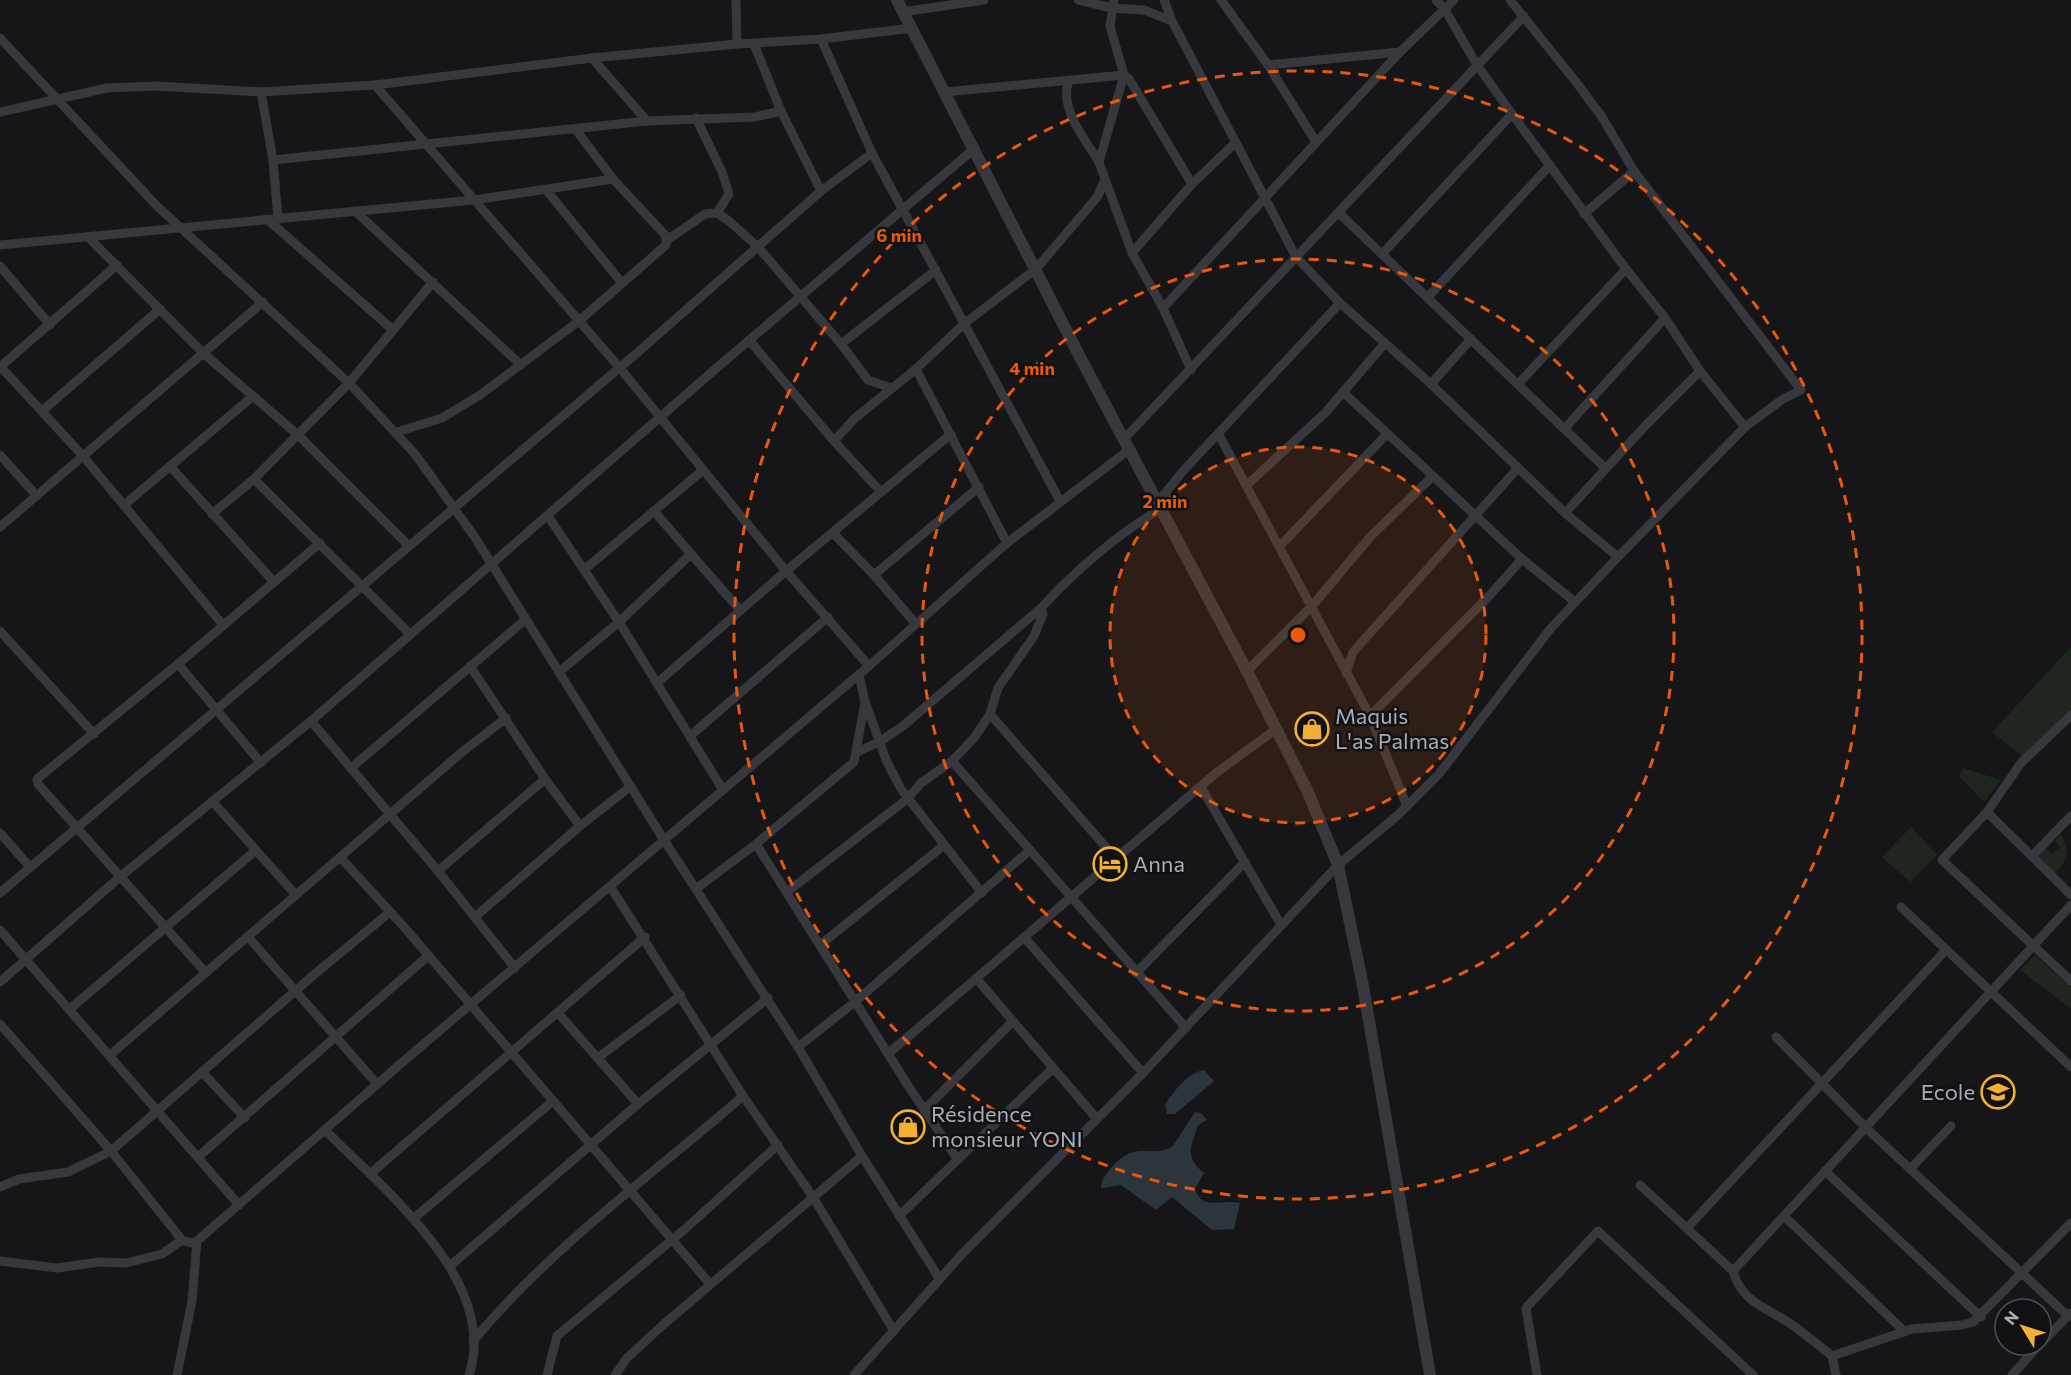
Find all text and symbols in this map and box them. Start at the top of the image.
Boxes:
text: 6 min [876,224,922,246]
text: 4 min [1009,357,1055,379]
text: 2 min [1143,490,1187,512]
centre of rings [1288,625,1308,645]
place label: Maquis L'as Palmas [1335,702,1449,754]
shop icon: Maquis L'as Palmas [1294,711,1330,747]
hotel icon: Anna [1092,846,1128,882]
place label: Anna [1133,850,1185,877]
school or university icon: Ecole [1980,1074,2016,1110]
place label: Ecole [1921,1078,1975,1105]
place label: Résidence monsieur YONI [931,1100,1083,1152]
shop icon: Résidence monsieur YONI [890,1109,926,1145]
north arrow [1993,1297,2053,1357]
text: N [2000,1307,2022,1328]

